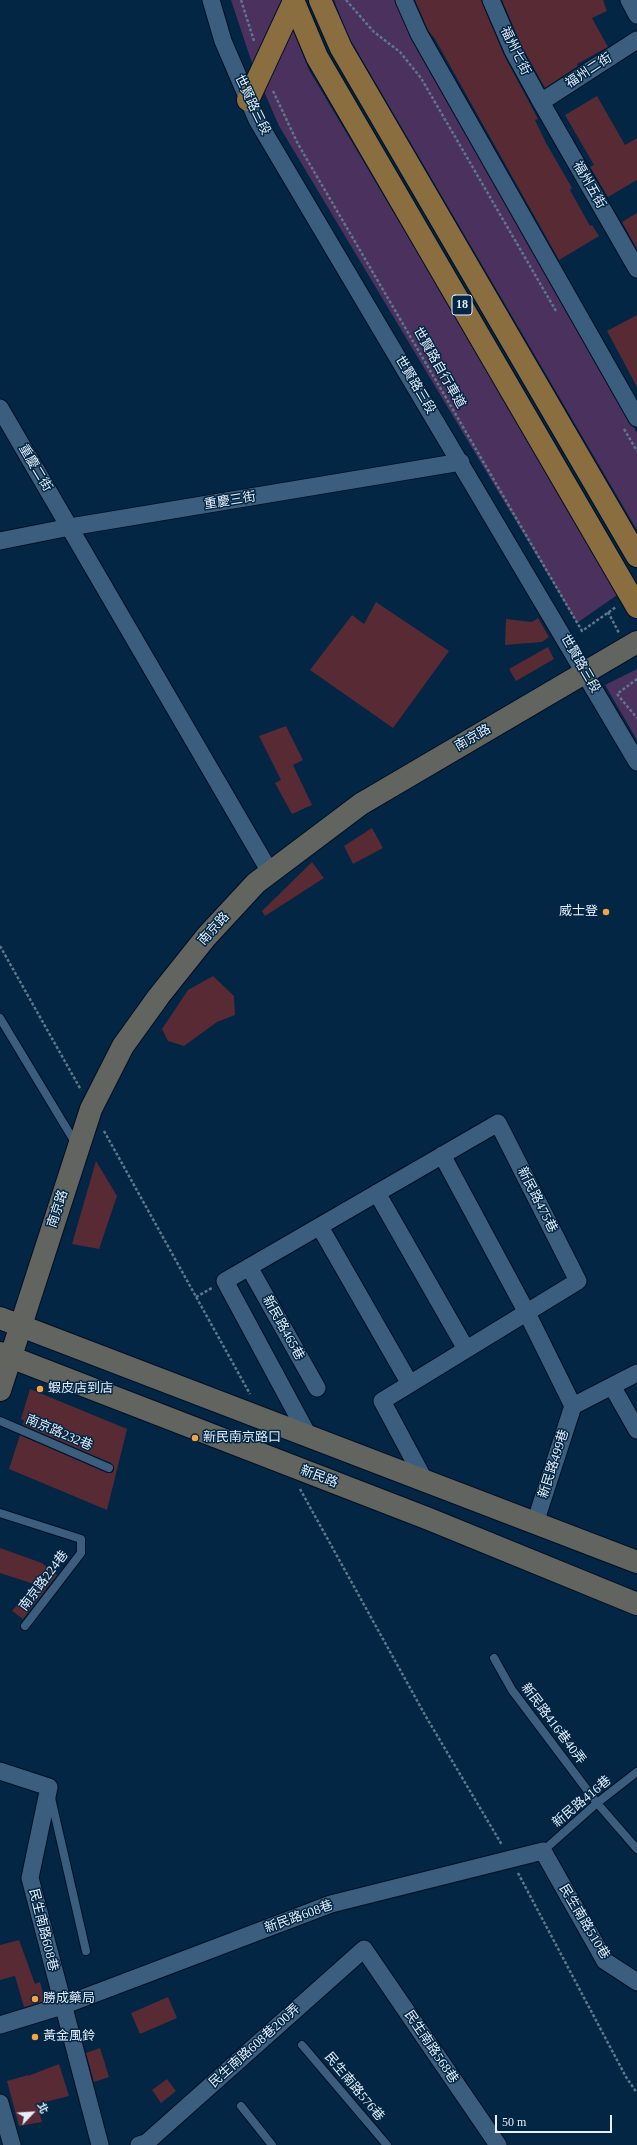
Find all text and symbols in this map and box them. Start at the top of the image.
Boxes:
street label: 福州七街 [497,24,533,78]
street label: 福州二街 [563,50,615,92]
street label: 世賢路三段 [231,72,273,138]
street label: 福州五街 [569,159,609,211]
road number: 18 [452,295,472,315]
street label: 世賢路自行車道 [409,325,469,411]
street label: 世賢路三段 [392,353,438,417]
street label: 重慶二街 [15,442,55,494]
street label: 重慶三街 [203,489,257,513]
street label: 世賢路三段 [557,632,603,696]
street label: 南京路 [452,721,494,755]
place label: 威士登 [559,904,598,920]
marker: 威士登 [601,907,611,917]
street label: 南京路 [195,909,233,949]
street label: 新民路475巷 [514,1165,560,1235]
street label: 南京路 [45,1188,71,1230]
street label: 新民路465巷 [259,1293,307,1363]
place label: 蝦皮店到店 [48,1381,113,1397]
marker: 蝦皮店到店 [35,1384,45,1394]
street label: 南京路232巷 [23,1412,95,1454]
street label: 新民路499巷 [536,1428,572,1500]
place label: 新民南京路口 [203,1430,281,1446]
marker: 新民南京路口 [190,1433,200,1443]
street label: 新民路 [298,1463,340,1491]
street label: 南京路224巷 [16,1548,72,1614]
street label: 新民路416巷40弄 [517,1680,589,1768]
street label: 新民路416巷 [550,1773,614,1831]
street label: 民生南路510巷 [556,1882,612,1962]
street label: 民生南路608巷 [25,1887,61,1973]
street label: 新民路608巷 [263,1897,335,1937]
place label: 勝成藥局 [43,1991,95,2007]
marker: 勝成藥局 [30,1994,40,2004]
street label: 民生南路608巷200弄 [206,2001,304,2091]
street label: 民生南路568巷 [401,2008,461,2086]
place label: 黃金風鈴 [43,2029,95,2045]
marker: 黃金風鈴 [30,2032,40,2042]
street label: 民生南路576巷 [321,2050,387,2124]
north arrow [12,2093,52,2133]
text: 北 [35,2100,51,2115]
scale bar [497,2107,614,2133]
text: 50 m [502,2115,526,2129]

